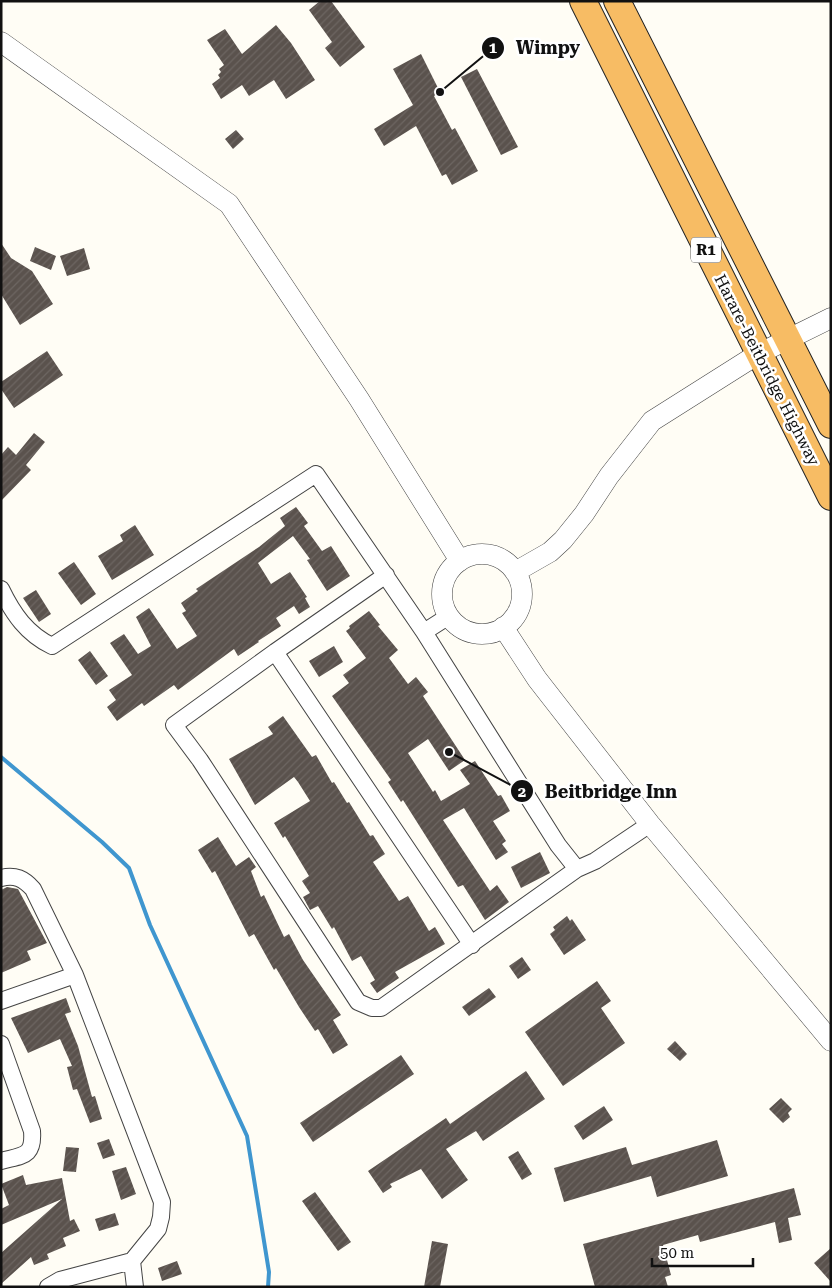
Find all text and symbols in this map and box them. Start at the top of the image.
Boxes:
callout: Wimpy [480,32,590,65]
text: Wimpy [516,37,580,58]
text: 1 [489,39,498,57]
road number: R1 [691,238,721,262]
street label: Harare-Beitbridge Highway [710,271,824,469]
callout: Beitbridge Inn [510,775,687,808]
text: Beitbridge Inn [545,781,677,802]
text: 2 [518,783,526,801]
scale bar [652,1236,753,1268]
text: 50 m [660,1244,695,1262]

